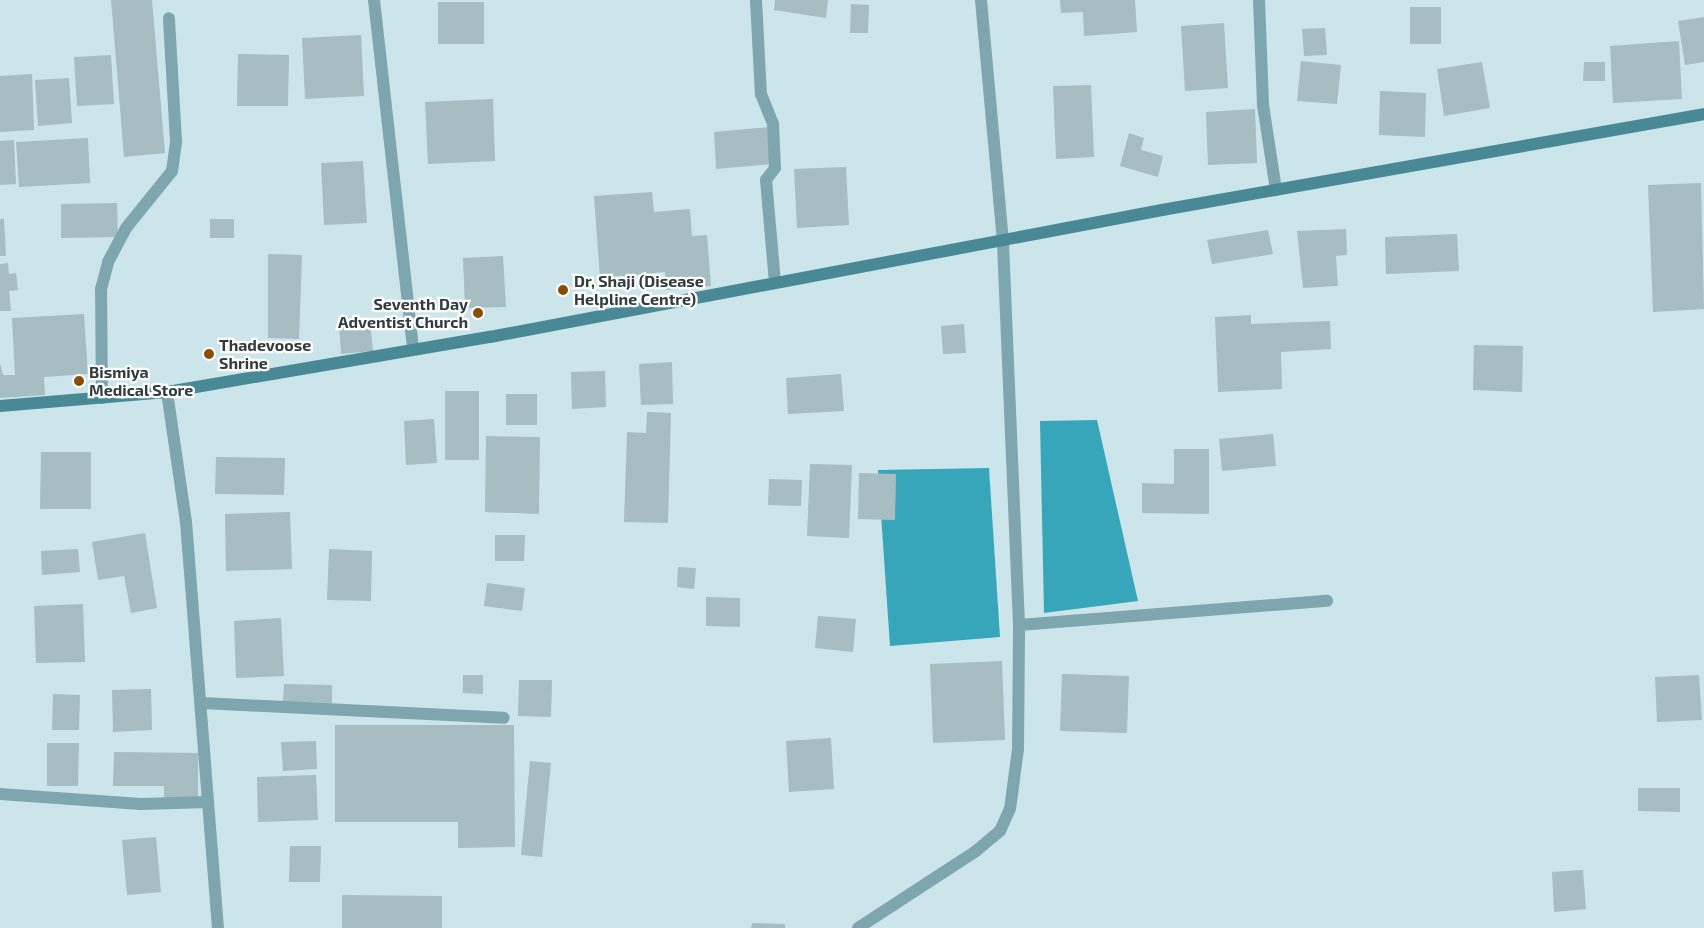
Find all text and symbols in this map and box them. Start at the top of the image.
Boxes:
place label: Dr, Shaji (Disease Helpline Centre) [574,271,704,309]
marker: Dr, Shaji (Disease Helpline Centre) [556,283,570,297]
place label: Seventh Day Adventist Church [338,294,468,332]
marker: Seventh Day Adventist Church [472,307,484,319]
place label: Thadevoose Shrine [219,335,311,373]
marker: Thadevoose Shrine [203,348,215,360]
place label: Bismiya Medical Store [89,362,194,400]
marker: Bismiya Medical Store [73,375,85,387]

